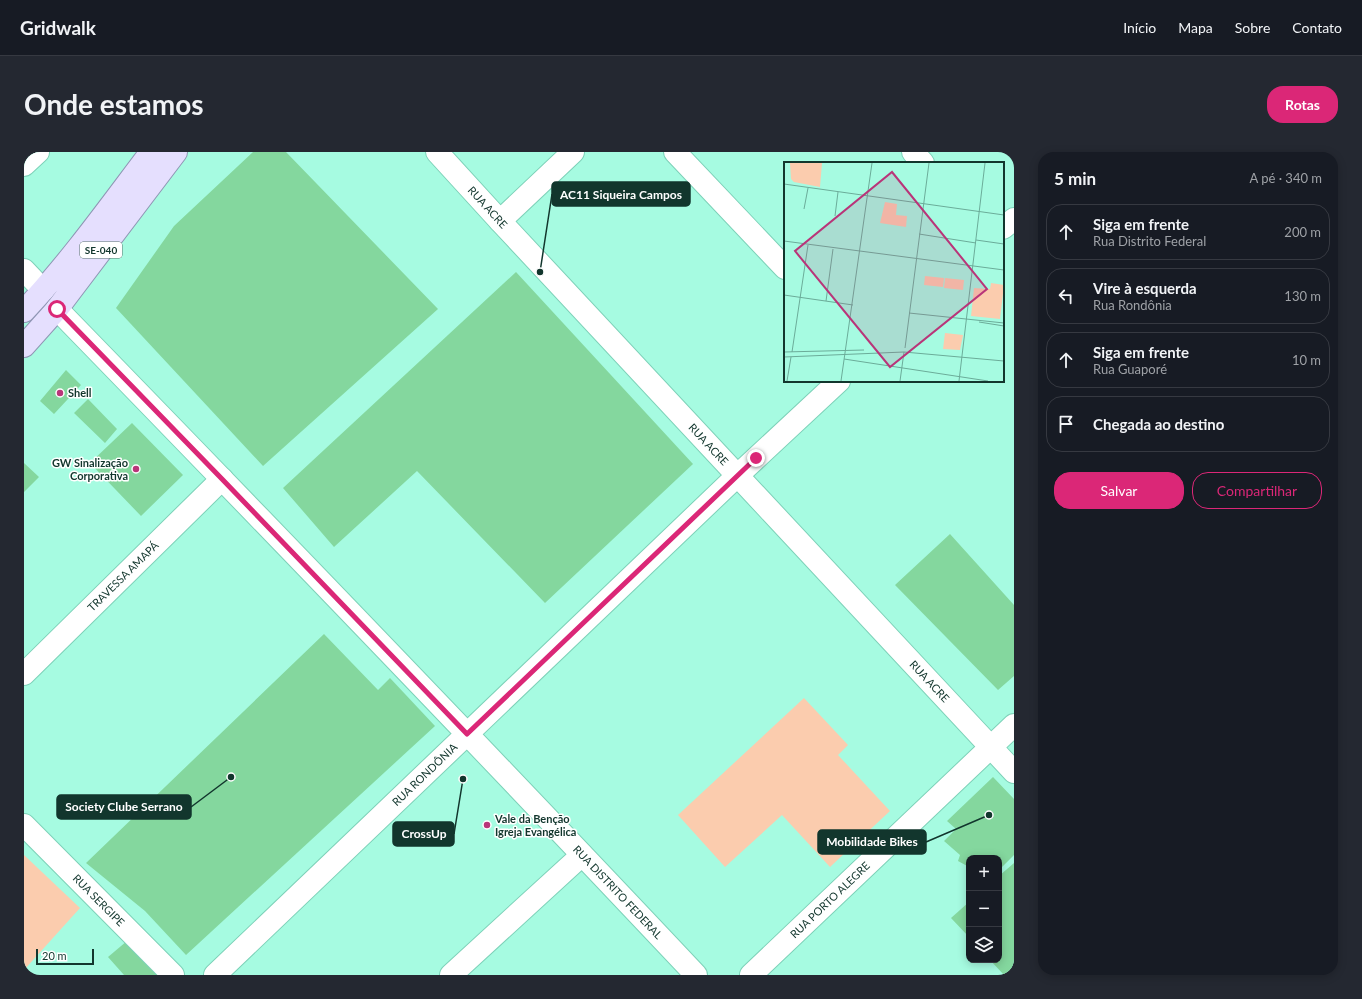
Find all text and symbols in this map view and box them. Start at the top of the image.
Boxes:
text: Gridwalk [20,16,96,39]
text: Início [1123,19,1156,36]
text: Mapa [1178,19,1213,36]
text: Sobre [1235,19,1270,36]
text: Contato [1292,19,1342,36]
button: Rotas [1267,86,1338,123]
text: Onde estamos [24,87,204,121]
inset map [784,162,1004,382]
text: 5 min [1054,168,1096,189]
text: A pé · 340 m [1249,170,1322,186]
callout: AC11 Siqueira Campos [552,182,690,206]
street label: RUA ACRE [466,183,510,231]
text: AC11 Siqueira Campos [559,187,682,202]
text: Siga em frente [1093,215,1189,233]
icon: ahead [1055,221,1077,243]
text: 200 m [1284,224,1321,240]
text: Rua Distrito Federal [1093,233,1206,249]
road number: SE-040 [80,242,122,258]
text: Vire à esquerda [1093,279,1197,297]
icon: left [1055,285,1077,307]
text: 130 m [1284,288,1321,304]
text: Rua Rondônia [1093,297,1172,313]
route start [48,300,66,318]
text: Siga em frente [1093,343,1189,361]
icon: ahead [1055,349,1077,371]
text: 10 m [1292,352,1321,368]
text: Rua Guaporé [1093,361,1167,377]
place label: Shell [68,386,92,399]
marker: Shell [55,388,65,398]
icon: arrive [1055,413,1077,435]
text: Chegada ao destino [1093,415,1224,433]
street label: RUA ACRE [686,421,731,468]
route end [747,449,765,467]
place label: GW Sinalização Corporativa [52,456,128,482]
marker: GW Sinalização Corporativa [131,464,141,474]
button: Salvar [1054,472,1184,509]
button: Compartilhar [1192,472,1322,509]
street label: TRAVESSA AMAPÁ [85,538,161,614]
street label: RUA ACRE [907,657,952,705]
street label: RUA RONDÔNIA [389,740,460,808]
callout: Society Clube Serrano [57,795,191,819]
text: Society Clube Serrano [65,799,183,814]
place label: Vale da Benção Igreja Evangélica [494,812,576,838]
marker: Vale da Benção Igreja Evangélica [482,820,492,830]
callout: CrossUp [393,822,454,846]
text: CrossUp [402,826,447,841]
callout: Mobilidade Bikes [818,830,926,854]
text: Mobilidade Bikes [826,834,918,849]
street label: RUA DISTRITO FEDERAL [571,842,666,941]
map controls [966,855,1002,963]
button: + [966,855,1002,891]
street label: RUA PORTO ALEGRE [787,859,872,940]
street label: RUA SERGIPE [70,871,128,929]
button: − [966,891,1002,927]
button: layers [966,927,1002,963]
scale bar [36,947,94,966]
text: 20 m [42,949,67,962]

